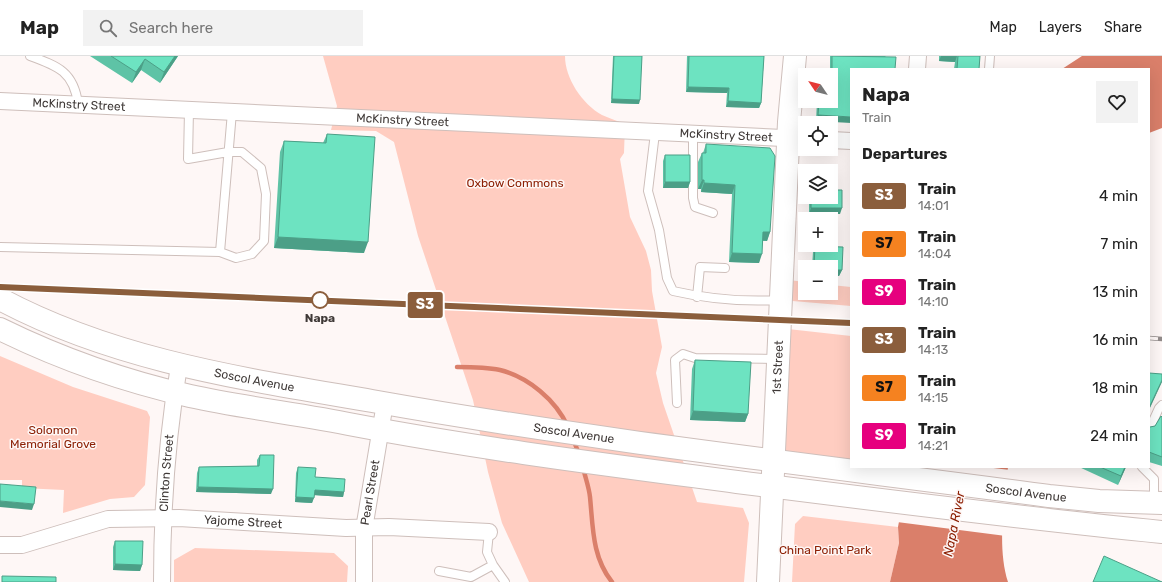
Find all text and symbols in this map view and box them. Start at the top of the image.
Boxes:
search box [83,10,363,46]
text: Map [20,16,59,39]
icon: search [97,17,119,39]
text: Search here [129,19,213,37]
text: Map [990,19,1017,36]
text: Layers [1039,19,1082,36]
text: Share [1104,19,1142,36]
north arrow [798,68,838,108]
map controls [798,68,838,300]
button: heart [1096,81,1138,123]
text: Napa [862,83,910,106]
street label: McKinstry Street [32,96,126,114]
text: Train [862,110,892,125]
street label: McKinstry Street [356,111,450,129]
button: locate [798,116,838,156]
street label: McKinstry Street [679,126,773,144]
text: Departures [862,145,947,163]
button: layers [798,164,838,204]
park label: Oxbow Commons [466,176,564,190]
text: Train [918,180,956,198]
text: S3 [875,187,893,204]
text: 4 min [1099,187,1138,205]
text: 14:01 [918,198,949,213]
button: + [798,212,838,252]
text: Train [918,228,956,246]
text: S7 [875,235,893,252]
text: 7 min [1101,235,1138,253]
text: 14:04 [918,246,951,261]
button: − [798,260,838,300]
text: Train [918,276,956,294]
text: S9 [875,283,893,300]
text: 13 min [1093,283,1138,301]
marker: Napa [311,291,329,309]
line badge: S3 [407,292,443,318]
text: 14:10 [918,294,949,309]
text: S3 [416,296,434,313]
place label: Napa [305,311,335,325]
text: Train [918,324,956,342]
text: S3 [875,331,893,348]
text: 16 min [1093,331,1138,349]
street label: 1st Street [770,340,786,394]
text: 14:13 [918,342,948,357]
street label: Soscol Avenue [213,365,296,395]
text: Train [918,372,956,390]
text: S7 [875,379,893,396]
text: 18 min [1092,379,1138,397]
text: 14:15 [918,390,948,405]
street label: Soscol Avenue [532,420,616,446]
text: Train [918,420,956,438]
park label: Solomon Memorial Grove [10,423,96,451]
text: S9 [875,427,893,444]
text: 24 min [1090,427,1138,445]
street label: Clinton Street [157,433,177,512]
text: 14:21 [918,438,948,453]
street label: Pearl Street [358,458,382,526]
street label: Soscol Avenue [985,481,1067,505]
water label: Napa River [940,489,968,558]
street label: Yajome Street [203,513,283,531]
park label: China Point Park [779,543,872,557]

